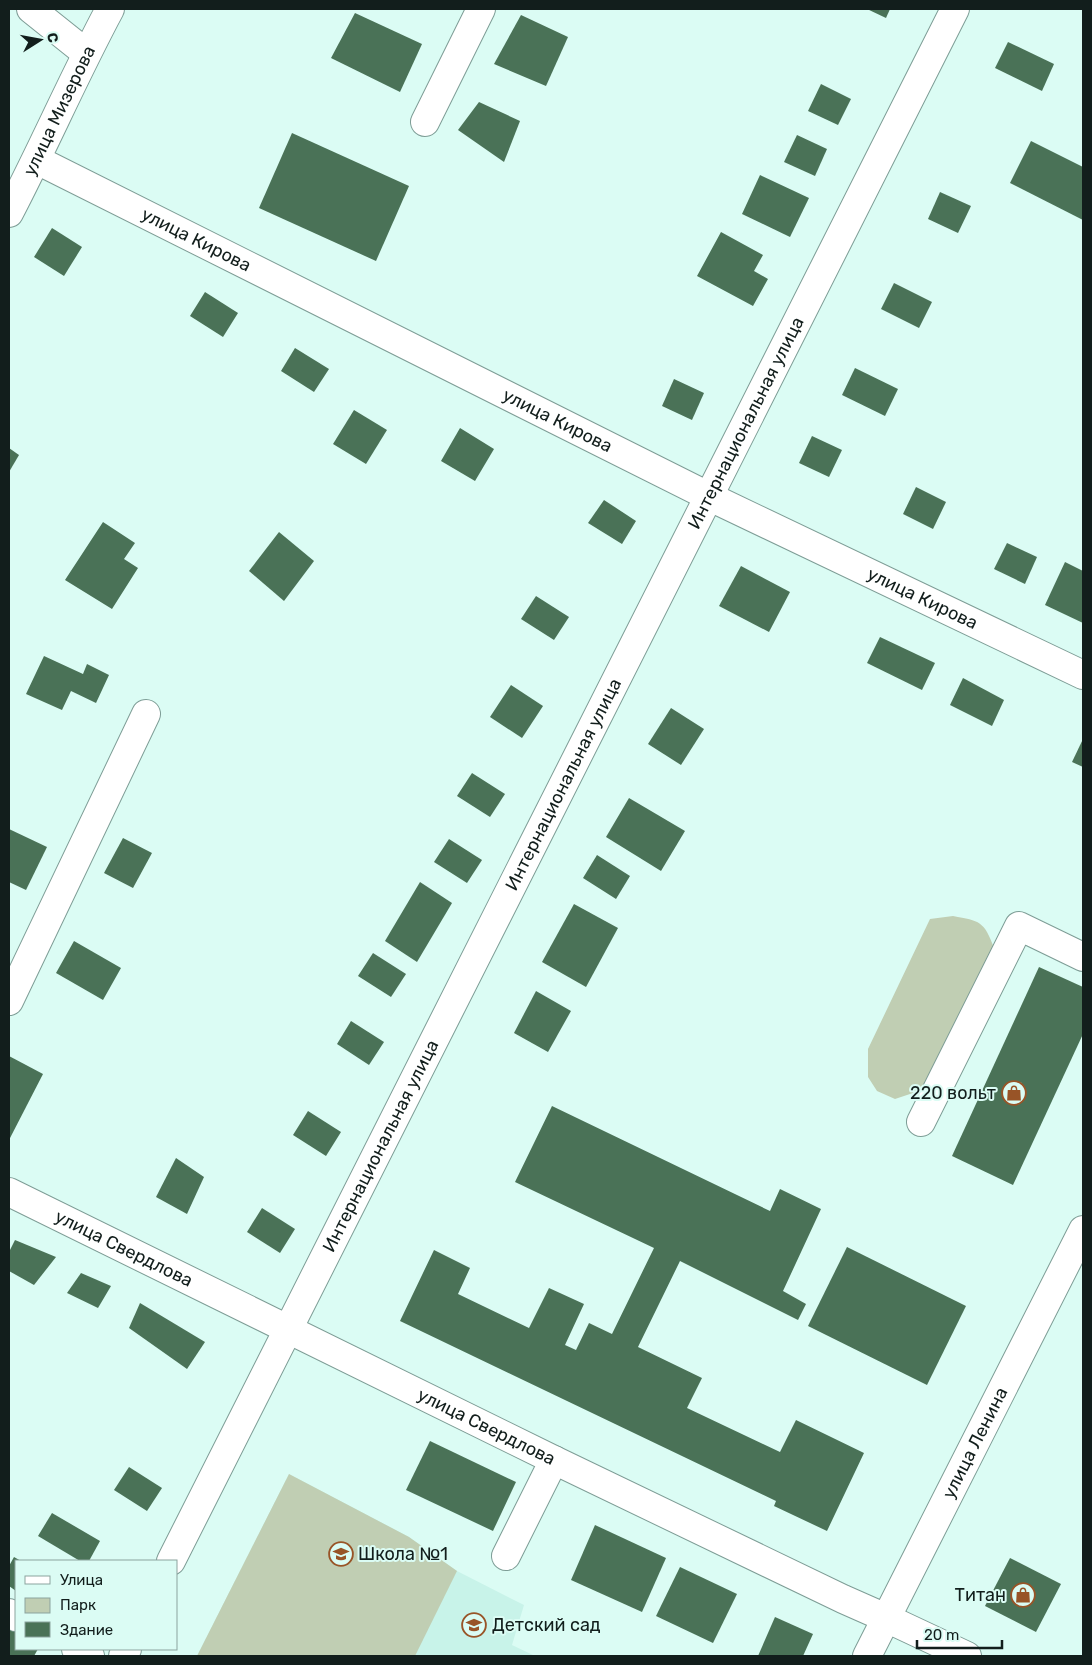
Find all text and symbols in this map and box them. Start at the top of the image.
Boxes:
north arrow [15,15,65,65]
text: С [43,31,62,44]
street label: улица Мизерова [19,42,100,179]
street label: улица Кирова [138,203,255,276]
street label: Интернациональная улица [683,313,809,533]
street label: улица Кирова [499,384,616,457]
street label: улица Кирова [864,563,981,634]
street label: Интернациональная улица [500,675,626,894]
street label: Интернациональная улица [318,1036,443,1256]
shop icon: 220 вольт [1001,1080,1027,1106]
place label: 220 вольт [910,1082,996,1104]
street label: улица Свердлова [51,1205,196,1292]
street label: улица Свердлова [414,1384,559,1470]
street label: улица Ленина [938,1384,1012,1502]
school or university icon: Школа №1 [328,1541,354,1567]
place label: Школа №1 [358,1543,448,1565]
legend [15,1560,178,1650]
text: Улица [60,1571,103,1589]
shop icon: Титан [1010,1582,1036,1608]
place label: Титан [955,1584,1006,1606]
text: Парк [60,1596,96,1614]
school or university icon: Детский сад [461,1612,487,1638]
place label: Детский сад [492,1614,601,1636]
scale bar [917,1618,1002,1650]
text: Здание [60,1621,113,1639]
text: 20 m [924,1626,959,1644]

